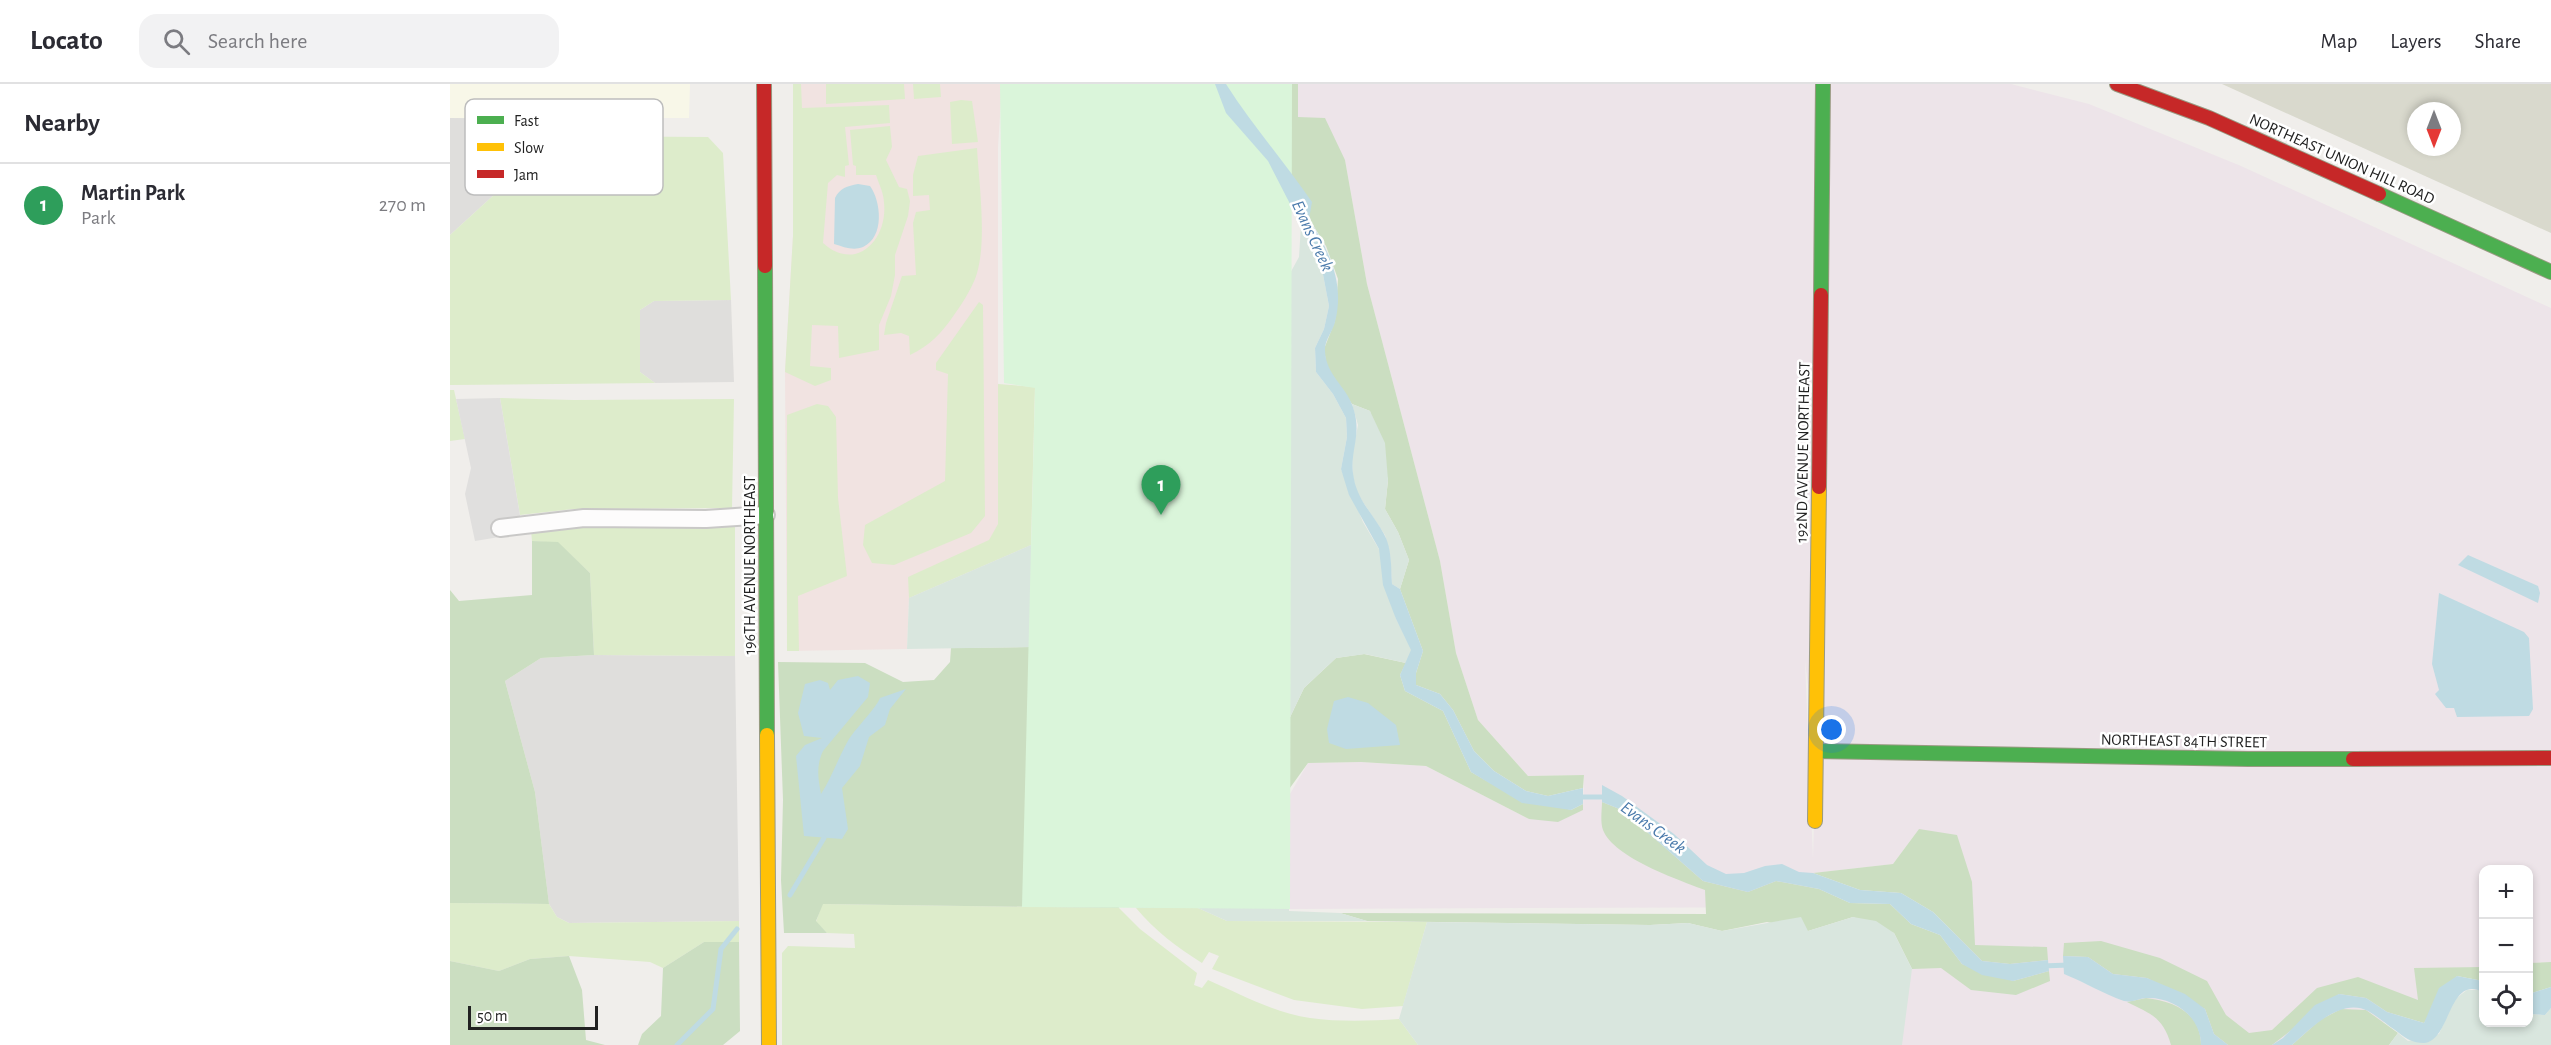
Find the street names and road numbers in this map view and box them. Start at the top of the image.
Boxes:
street label: NORTHEAST UNION HILL ROAD [2247,111,2437,207]
street label: 192ND AVENUE NORTHEAST [1793,361,1813,543]
street label: 196TH AVENUE NORTHEAST [742,475,758,654]
street label: NORTHEAST 84TH STREET [2101,732,2268,750]

